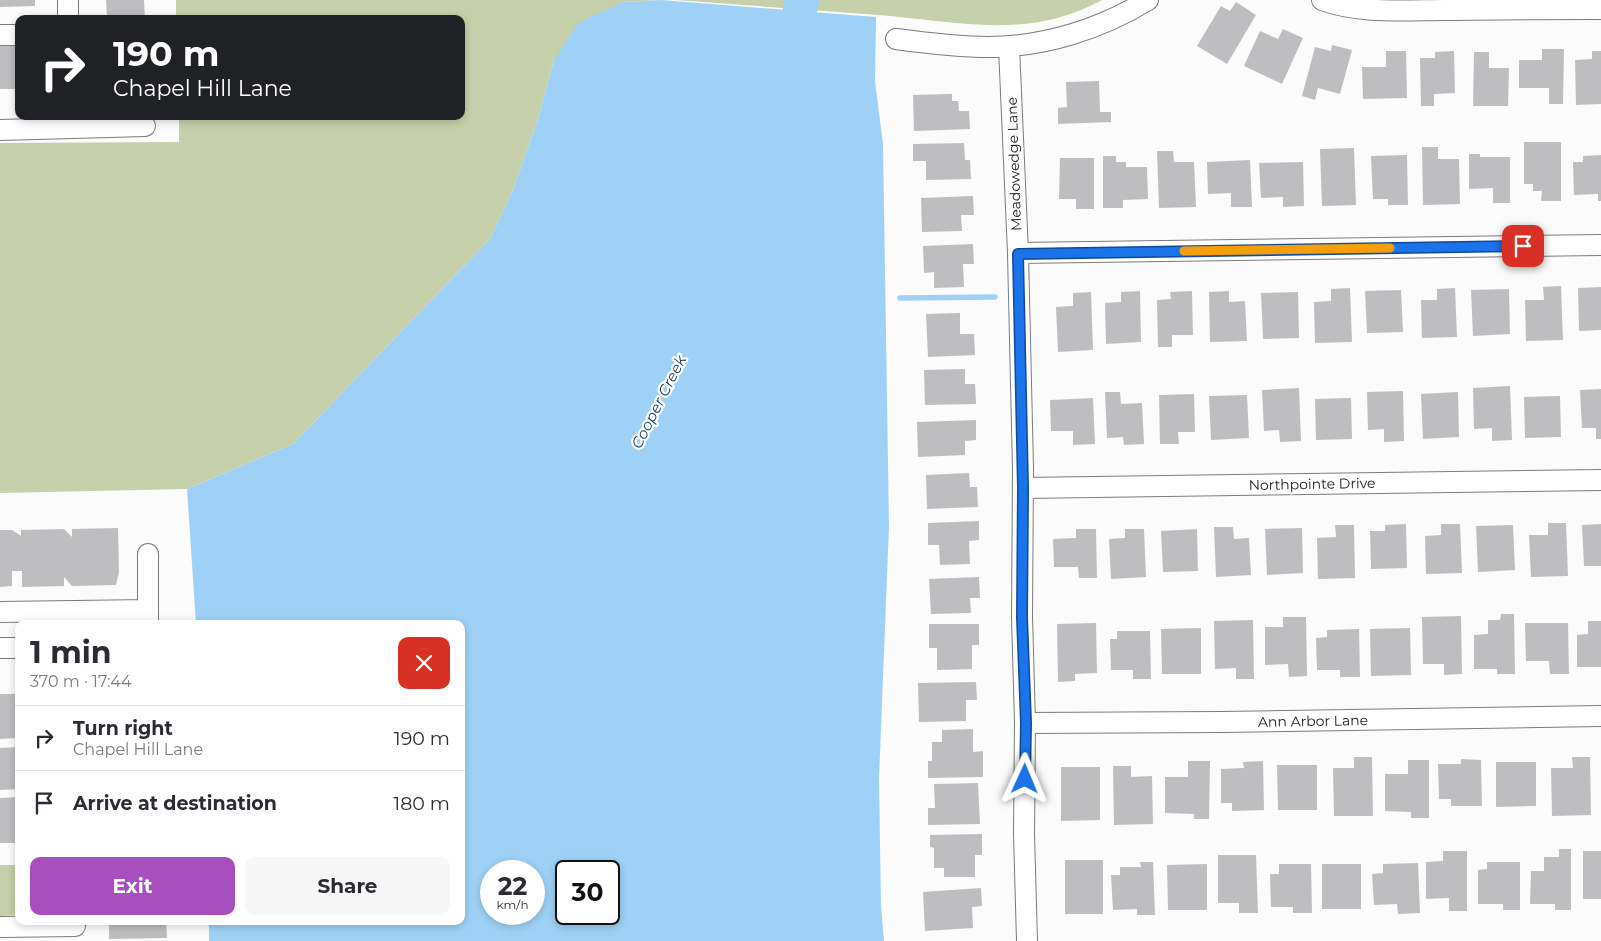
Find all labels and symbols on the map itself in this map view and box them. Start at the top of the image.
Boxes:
street label: Meadowedge Lane [1003,97,1025,231]
pin [1502,225,1544,267]
water label: Cooper Creek [627,351,691,452]
street label: Northpointe Drive [1248,474,1376,494]
street label: Ann Arbor Lane [1258,711,1368,731]
position arrow [998,752,1050,804]
speed limit sign: 30 [555,860,620,925]

